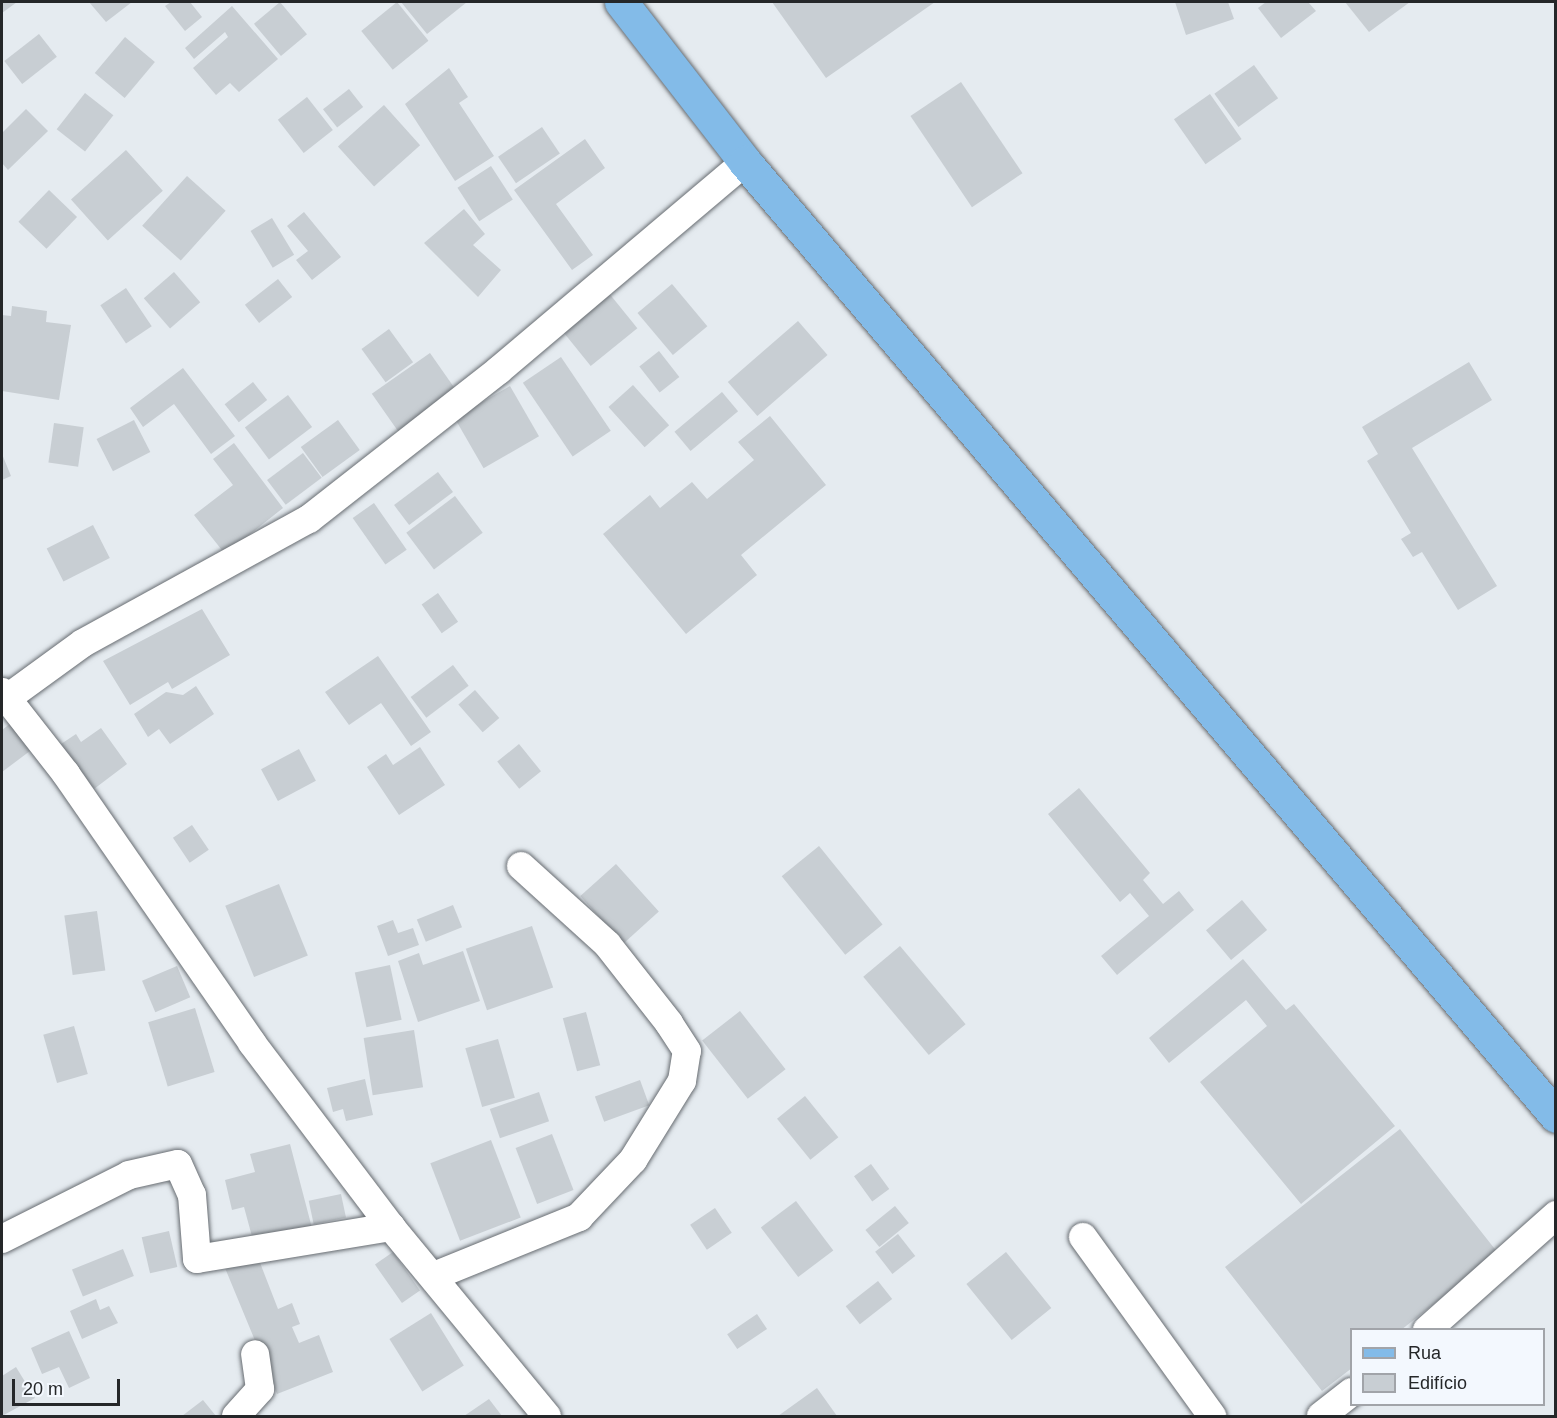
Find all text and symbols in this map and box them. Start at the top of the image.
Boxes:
legend [1350,1328,1545,1406]
text: Rua [1408,1343,1441,1363]
scale bar [15,1367,123,1405]
text: Edifício [1408,1373,1467,1393]
text: 20 m [23,1379,63,1399]

